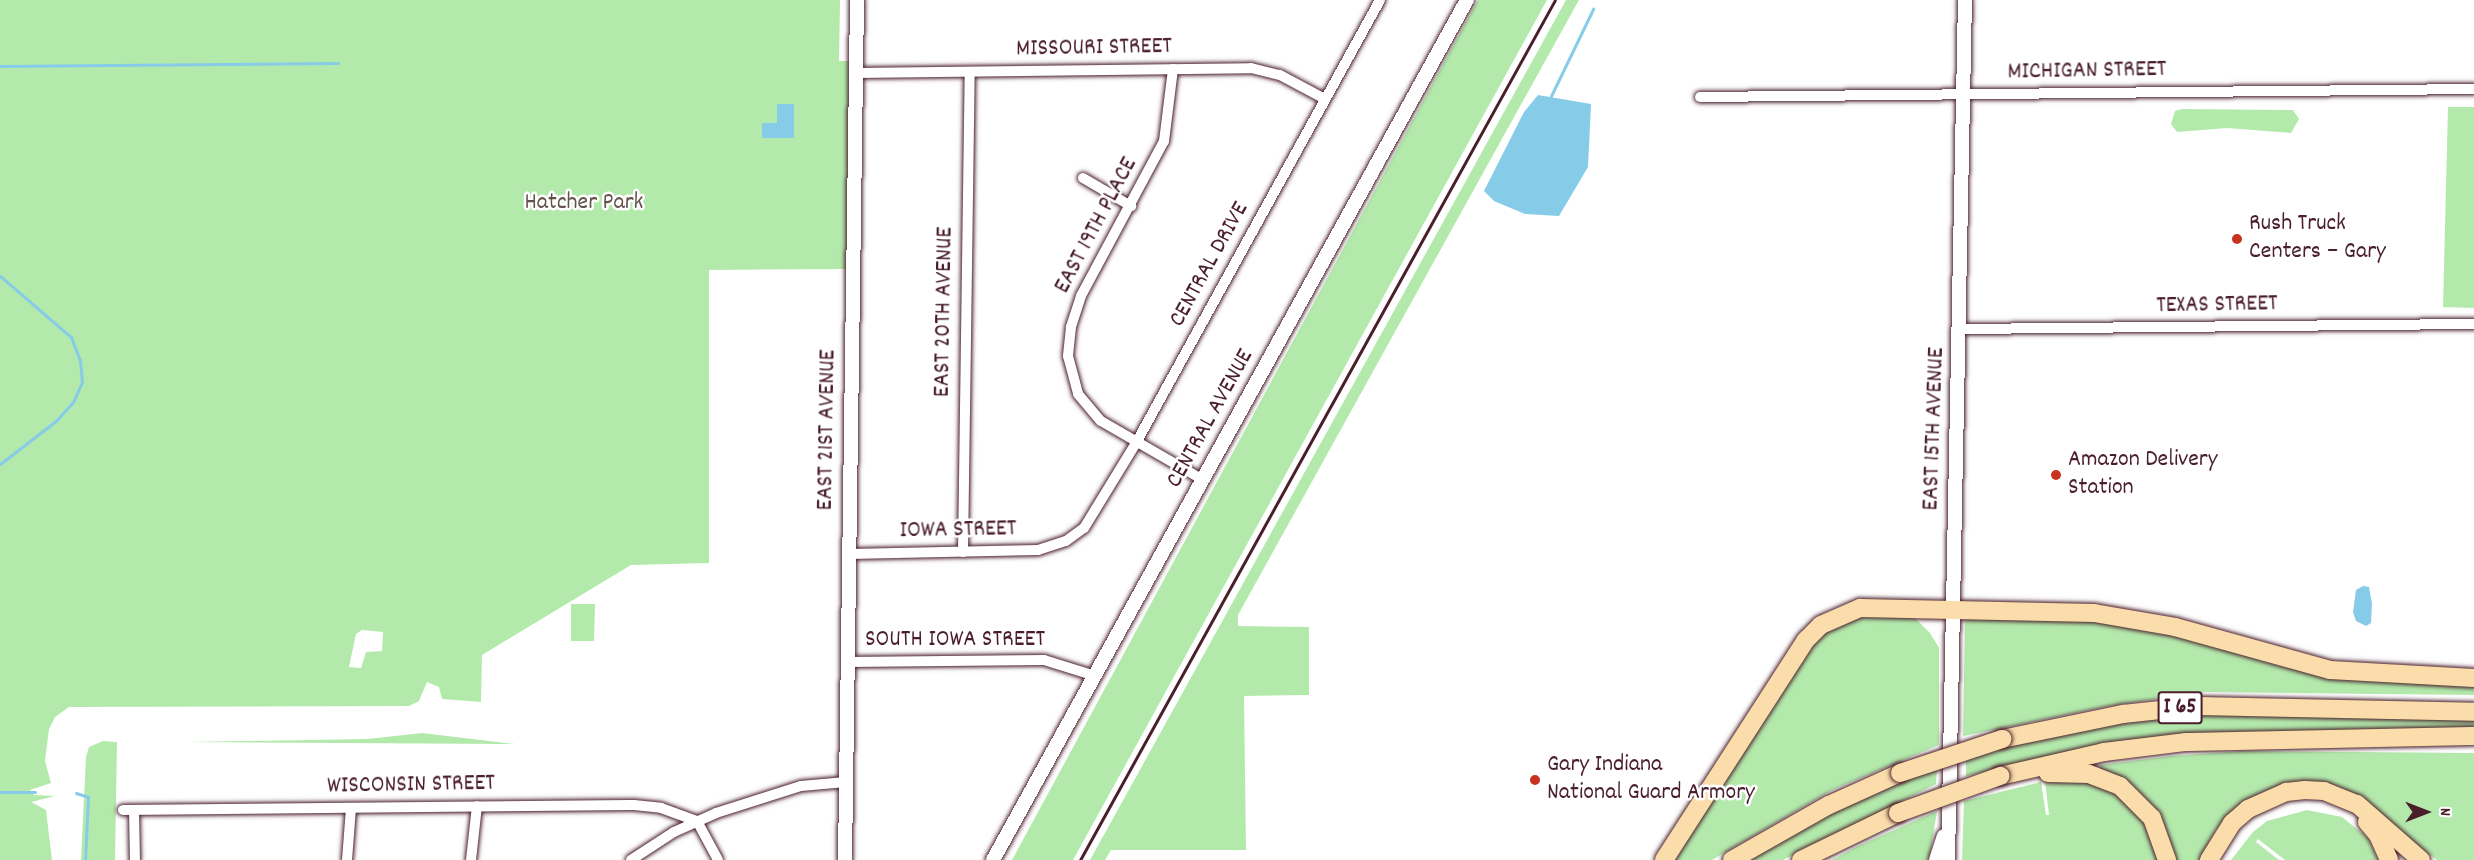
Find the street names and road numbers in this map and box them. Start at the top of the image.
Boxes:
street label: MISSOURI STREET [1016,33,1172,65]
street label: MICHIGAN STREET [2007,56,2167,88]
street label: EAST 19TH PLACE [1049,153,1145,299]
street label: CENTRAL DRIVE [1164,198,1256,332]
street label: EAST 20TH AVENUE [929,227,961,397]
street label: TEXAS STREET [2156,291,2278,321]
street label: CENTRAL AVENUE [1161,345,1261,493]
street label: EAST 15TH AVENUE [1918,347,1952,511]
street label: EAST 21ST AVENUE [812,349,844,511]
street label: IOWA STREET [899,516,1017,546]
street label: SOUTH IOWA STREET [865,627,1045,655]
road number: I 65 [2158,689,2202,727]
street label: WISCONSIN STREET [327,770,495,802]

